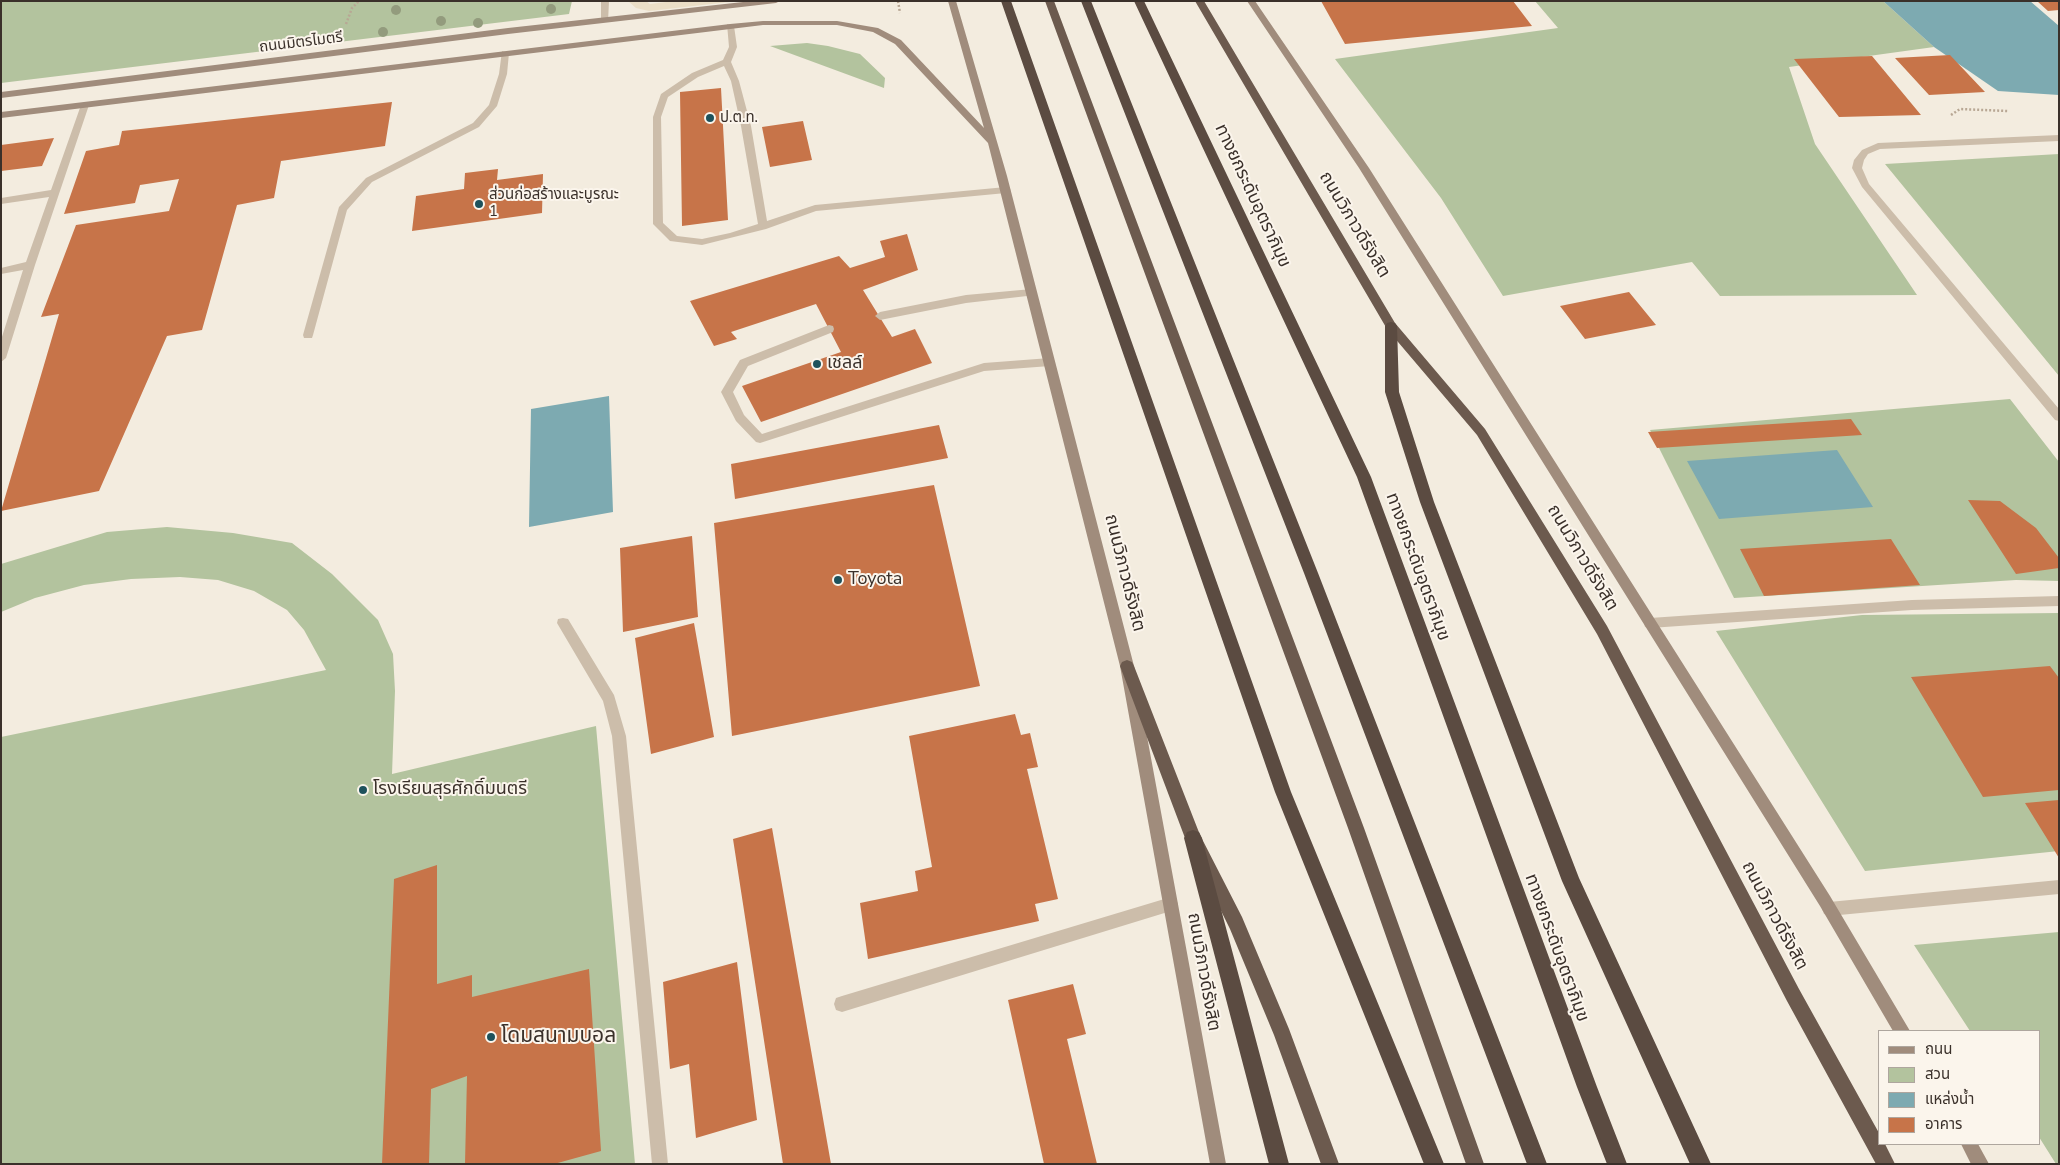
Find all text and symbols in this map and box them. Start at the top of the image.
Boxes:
street label: ถนนมิตรไมตรี [258,29,344,57]
place label: ป.ต.ท. [720,109,758,127]
marker: ป.ต.ท. [704,112,716,124]
street label: ทางยกระดับอุตราภิมุข [1209,121,1295,271]
street label: ถนนวิภาวดีรังสิต [1314,168,1394,282]
place label: ส่วนก่อสร้างและบูรณะ 1 [489,186,619,221]
marker: ส่วนก่อสร้างและบูรณะ 1 [473,198,485,210]
place label: เชลล์ [827,353,863,375]
marker: เชลล์ [811,358,823,370]
street label: ทางยกระดับอุตราภิมุข [1380,490,1454,644]
street label: ถนนวิภาวดีรังสิต [1542,501,1622,615]
street label: ถนนวิภาวดีรังสิต [1099,512,1149,634]
place label: Toyota [848,569,902,591]
marker: Toyota [832,574,844,586]
place label: โรงเรียนสุรศักดิ์มนตรี [373,779,527,801]
marker: โรงเรียนสุรศักดิ์มนตรี [357,784,369,796]
street label: ถนนวิภาวดีรังสิต [1736,858,1812,974]
street label: ทางยกระดับอุตราภิมุข [1519,871,1593,1025]
street label: ถนนวิภาวดีรังสิต [1182,911,1224,1033]
place label: โดมสนามบอล [501,1024,616,1050]
legend [1878,1030,2040,1145]
marker: โดมสนามบอล [485,1031,497,1043]
text: ถนน [1925,1039,1952,1059]
text: สวน [1925,1064,1950,1084]
text: แหล่งน้ำ [1925,1089,1974,1109]
text: อาคาร [1925,1114,1962,1134]

